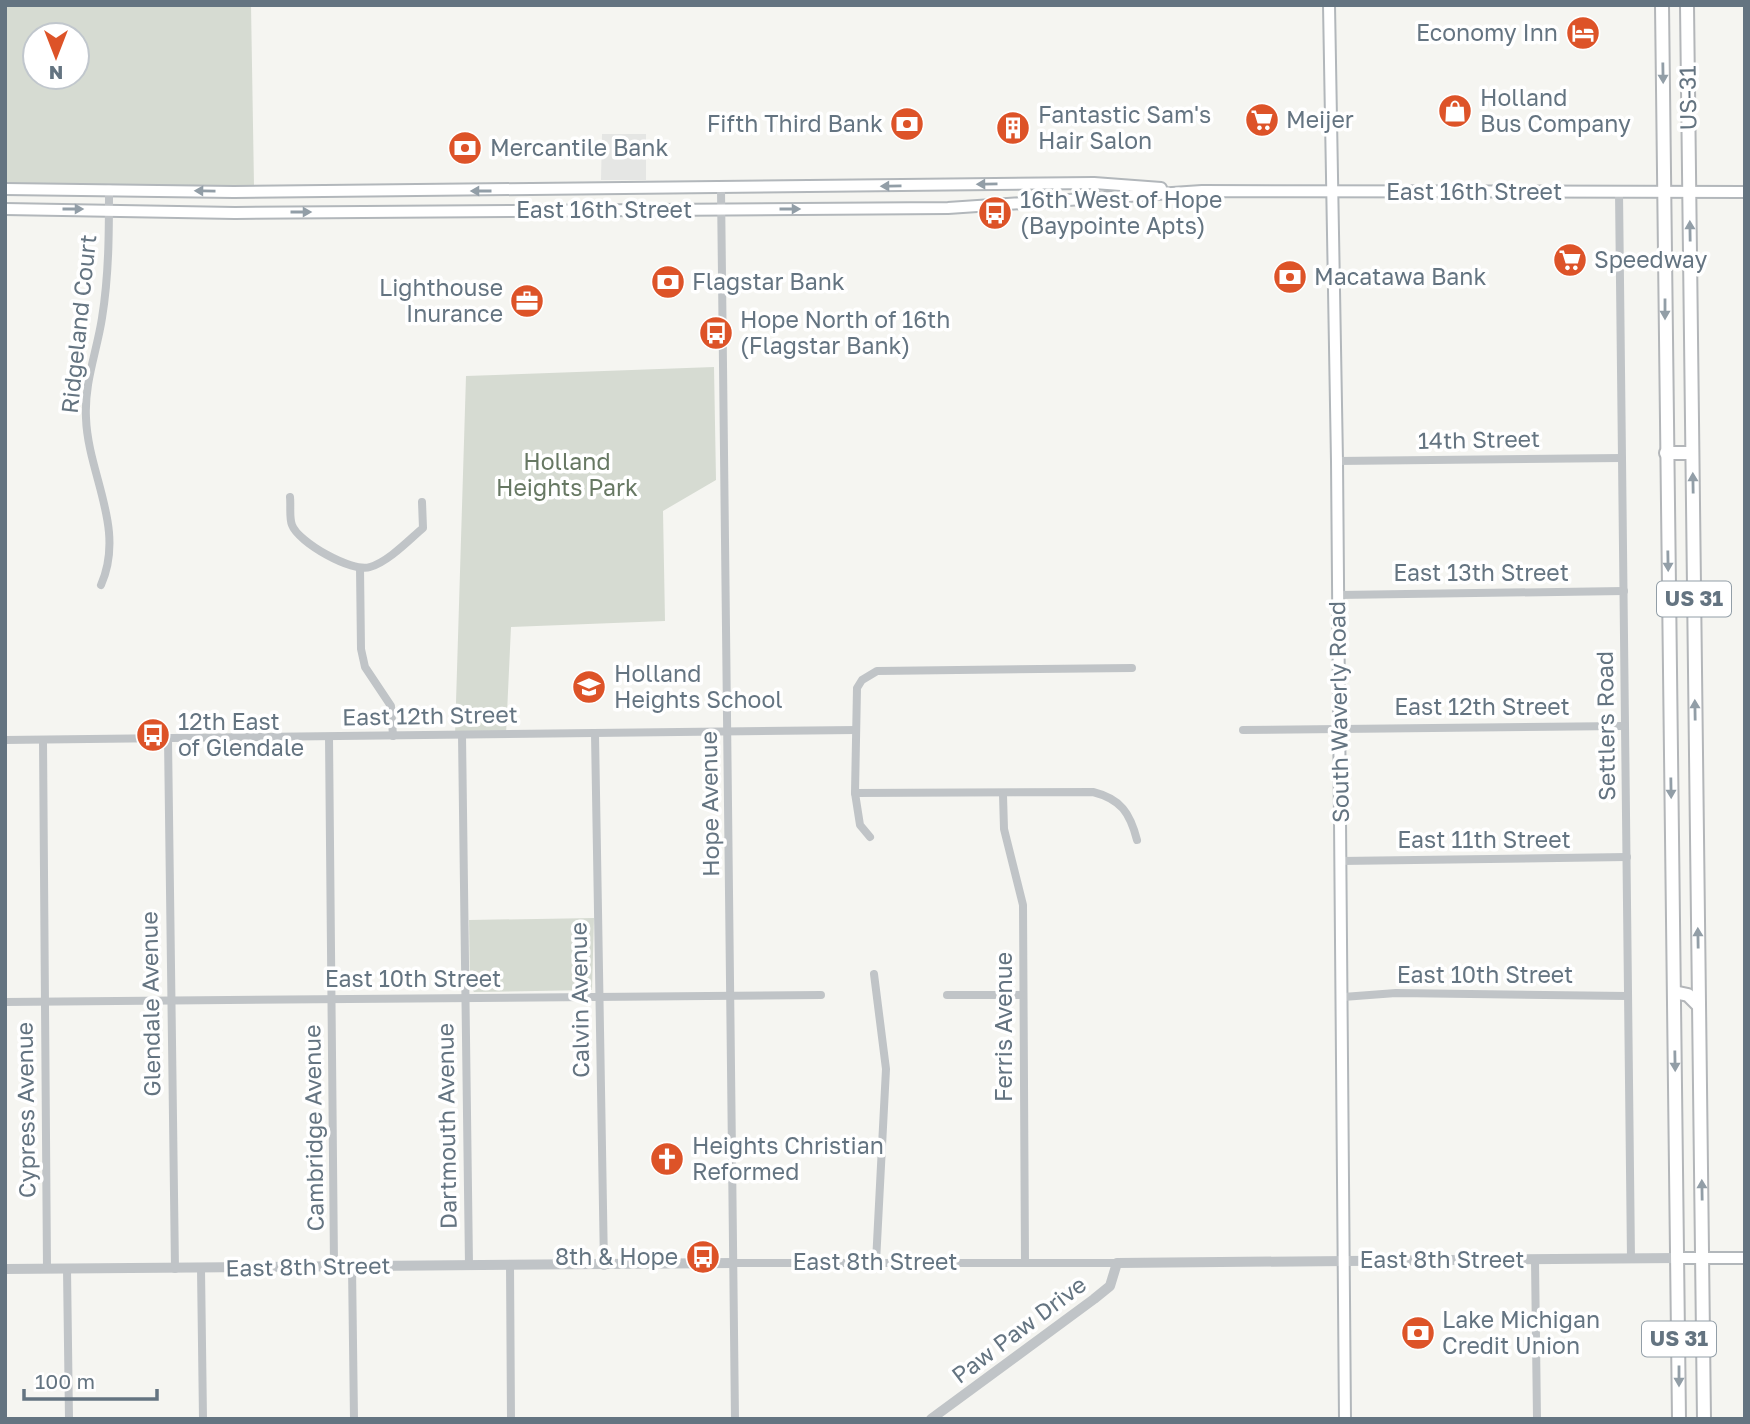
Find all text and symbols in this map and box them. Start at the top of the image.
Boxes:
hotel icon: Economy Inn [1564,14,1602,52]
place label: Economy Inn [1416,18,1558,46]
north arrow [21,21,91,91]
text: N [49,62,63,85]
one-way arrow [1657,63,1669,85]
street label: US-31 [1672,65,1702,131]
place label: Holland Bus Company [1480,83,1631,137]
shop icon: Holland Bus Company [1436,92,1474,130]
place label: Fantastic Sam's Hair Salon [1038,100,1211,154]
supermarket icon: Meijer [1243,101,1281,139]
bank icon: Fifth Third Bank [888,105,926,143]
place label: Meijer [1286,105,1354,133]
place label: Fifth Third Bank [707,109,883,137]
building icon: Fantastic Sam's Hair Salon [994,109,1032,147]
bank icon: Mercantile Bank [446,129,484,167]
place label: Mercantile Bank [490,133,668,161]
street label: East 16th Street [1386,177,1562,205]
one-way arrow [976,178,998,190]
one-way arrow [880,180,902,192]
one-way arrow [470,185,492,197]
place label: 16th West of Hope (Baypointe Apts) [1020,185,1222,239]
one-way arrow [194,186,216,197]
bus stop icon: 16th West of Hope (Baypointe Apts) [976,194,1014,232]
street label: East 16th Street [516,195,692,223]
one-way arrow [63,203,85,215]
one-way arrow [779,203,801,215]
one-way arrow [290,206,312,218]
one-way arrow [1684,220,1696,242]
street label: Ridgeland Court [55,233,101,415]
supermarket icon: Speedway [1551,241,1589,279]
place label: Speedway [1594,245,1707,273]
bank icon: Macatawa Bank [1271,258,1309,296]
place label: Macatawa Bank [1314,262,1487,290]
bank icon: Flagstar Bank [649,263,687,301]
place label: Flagstar Bank [692,267,845,295]
place label: Lighthouse Inurance [379,273,503,327]
office icon: Lighthouse Inurance [508,282,546,320]
one-way arrow [1659,298,1671,320]
place label: Hope North of 16th (Flagstar Bank) [740,305,950,359]
bus stop icon: Hope North of 16th (Flagstar Bank) [697,314,735,352]
street label: 14th Street [1418,424,1540,454]
park label: Holland Heights Park [496,447,638,501]
one-way arrow [1687,472,1698,494]
one-way arrow [1662,550,1673,572]
street label: East 13th Street [1393,558,1569,586]
road number: US 31 [1657,582,1731,616]
street label: South Waverly Road [1322,601,1354,823]
street label: Settlers Road [1590,651,1620,801]
place label: Holland Heights School [614,659,783,713]
school or university icon: Holland Heights School [570,668,608,706]
street label: East 12th Street [1394,692,1570,720]
street label: East 12th Street [342,699,518,731]
one-way arrow [1690,699,1701,721]
place label: 12th East of Glendale [178,707,304,761]
bus stop icon: 12th East of Glendale [134,716,172,754]
street label: Hope Avenue [694,731,724,877]
one-way arrow [1665,778,1677,800]
street label: East 11th Street [1397,825,1571,853]
street label: Glendale Avenue [134,911,166,1097]
street label: Calvin Avenue [564,922,594,1078]
one-way arrow [1692,927,1704,949]
street label: Ferris Avenue [989,952,1017,1102]
street label: East 10th Street [1397,960,1573,988]
street label: East 10th Street [325,964,501,992]
street label: Cypress Avenue [9,1022,41,1198]
street label: Dartmouth Avenue [430,1023,462,1229]
street label: Cambridge Avenue [297,1024,329,1232]
one-way arrow [1669,1050,1681,1072]
place label: Heights Christian Reformed [692,1131,884,1185]
church icon: Heights Christian Reformed [648,1140,686,1178]
one-way arrow [1696,1179,1708,1201]
bus stop icon: 8th & Hope [684,1238,722,1276]
place label: 8th & Hope [555,1242,678,1270]
street label: East 8th Street [1359,1245,1525,1273]
street label: East 8th Street [792,1247,958,1275]
street label: East 8th Street [225,1251,391,1281]
street label: Paw Paw Drive [946,1270,1091,1389]
place label: Lake Michigan Credit Union [1442,1305,1600,1359]
bank icon: Lake Michigan Credit Union [1399,1314,1437,1352]
road number: US 31 [1642,1322,1716,1356]
scale bar [24,1358,158,1402]
one-way arrow [1673,1365,1685,1387]
text: 100 m [35,1368,95,1394]

